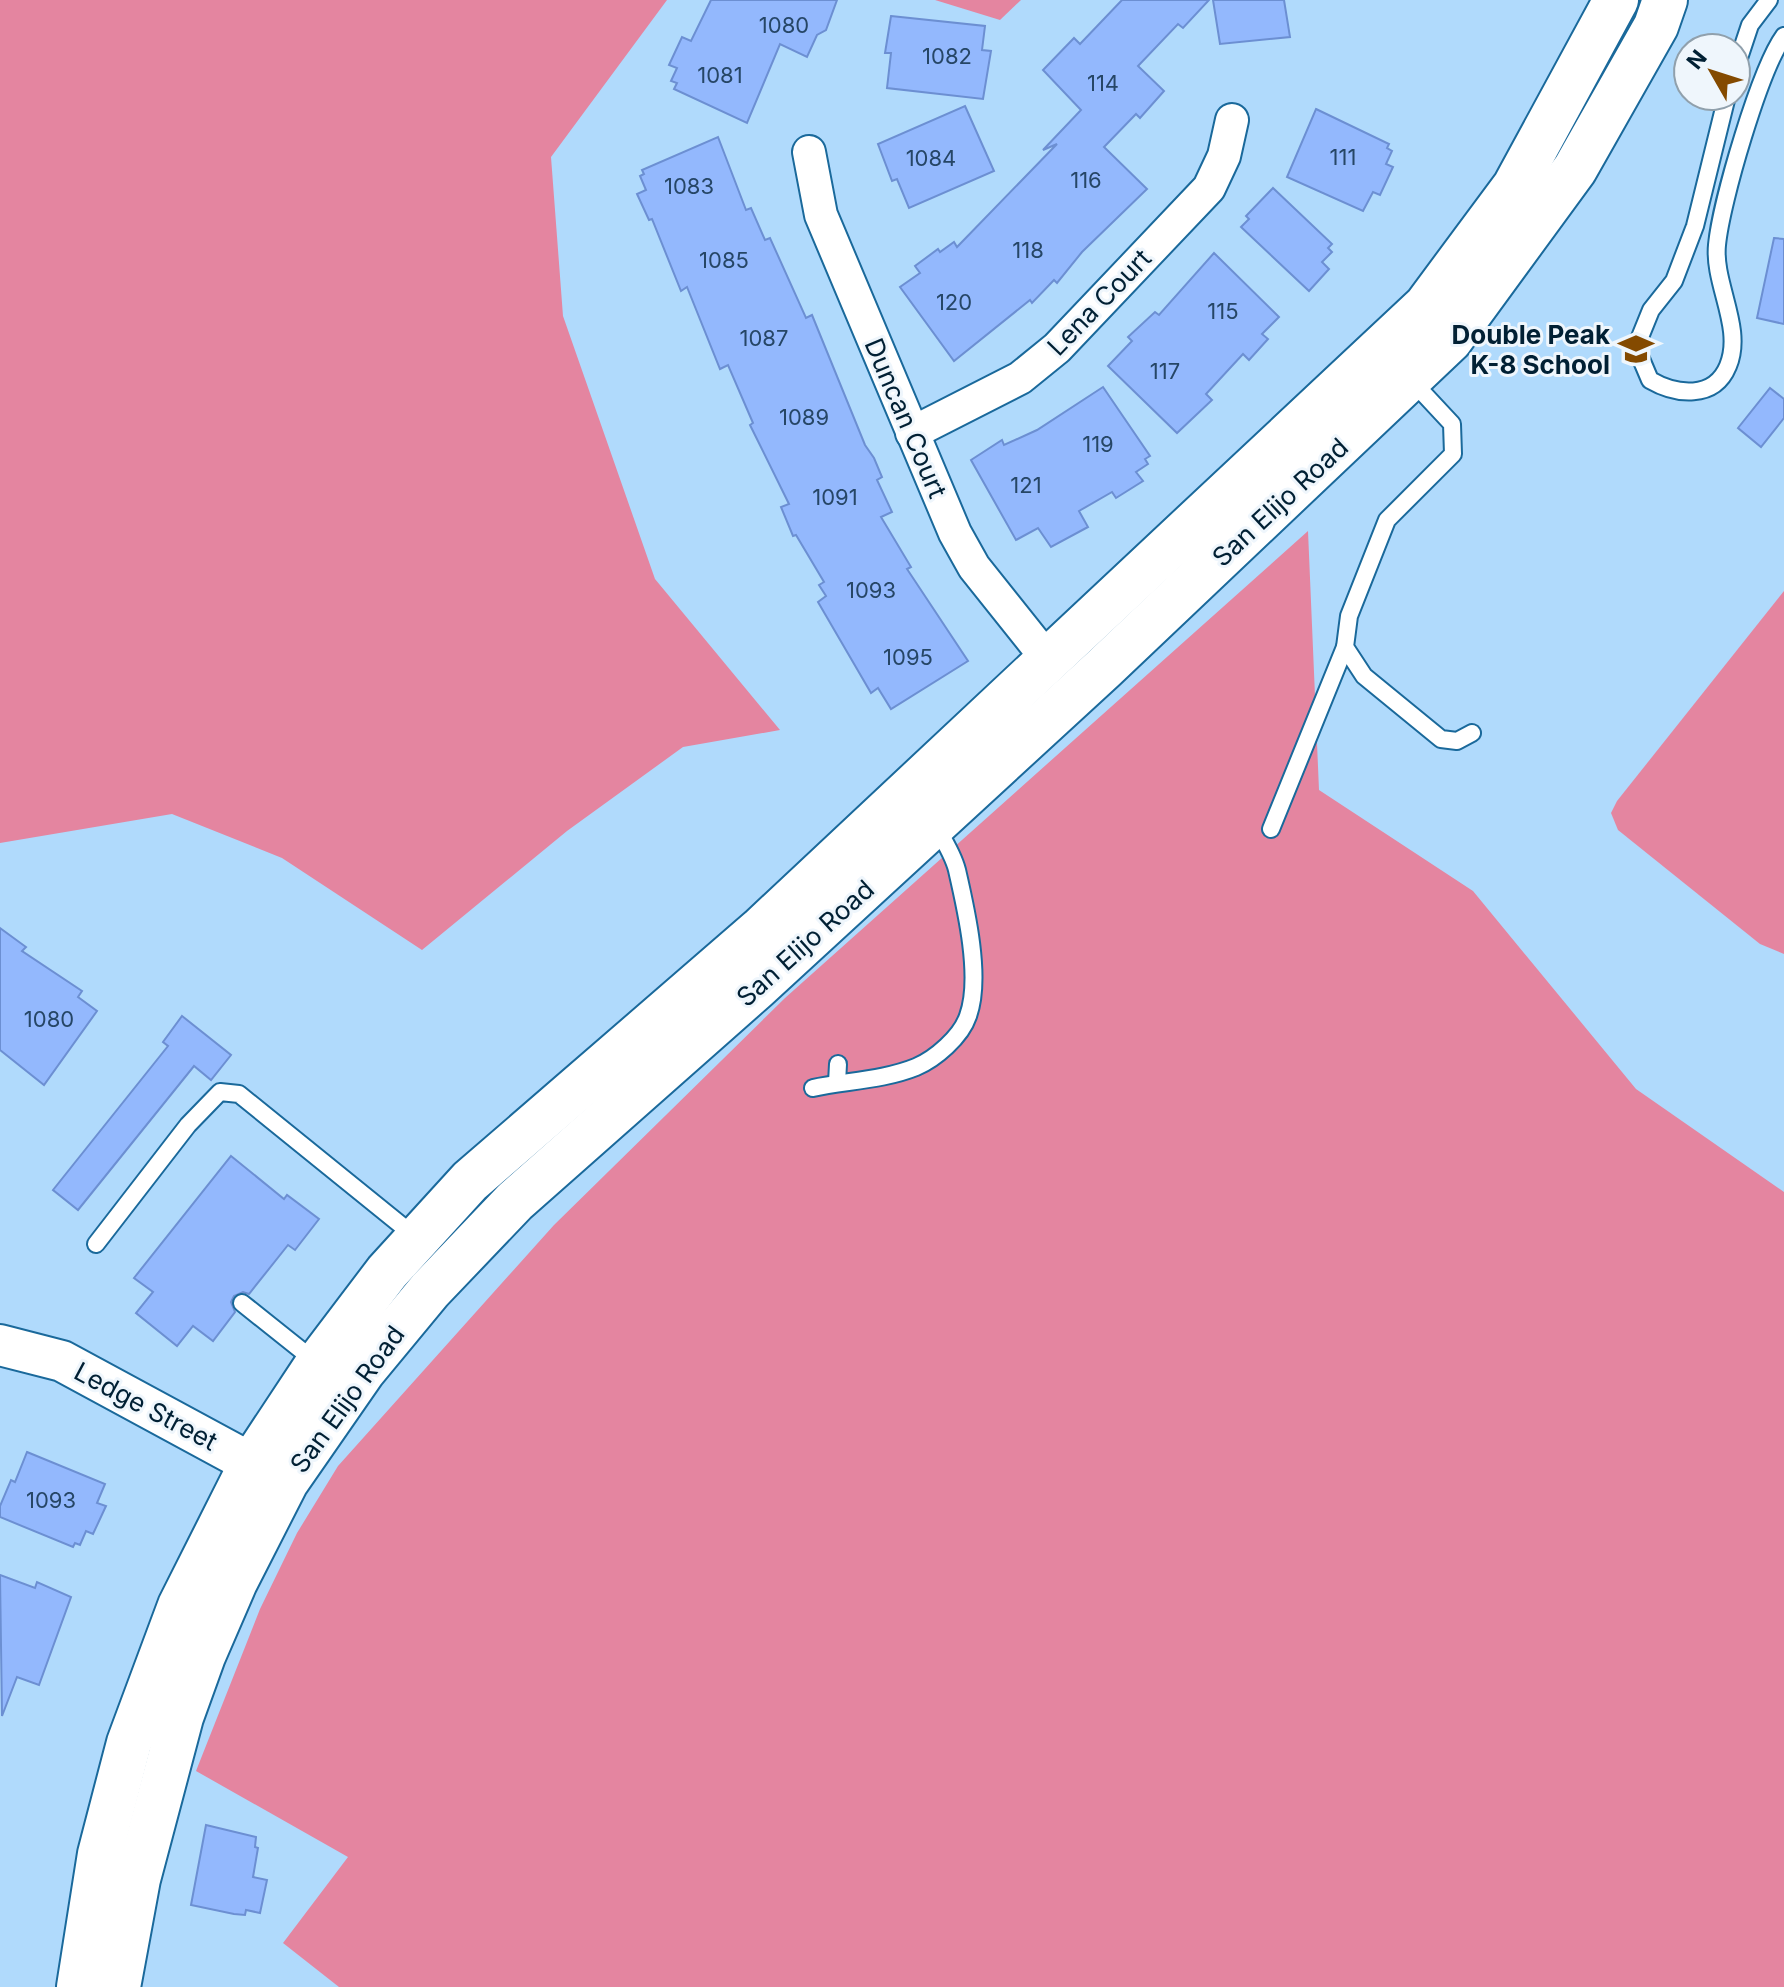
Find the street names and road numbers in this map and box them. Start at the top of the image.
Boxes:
street label: Lena Court [1041,242,1157,362]
street label: Duncan Court [858,333,954,503]
street label: San Elijo Road [1206,431,1354,573]
street label: San Elijo Road [730,873,880,1013]
street label: San Elijo Road [283,1319,411,1479]
street label: Ledge Street [69,1355,223,1457]

